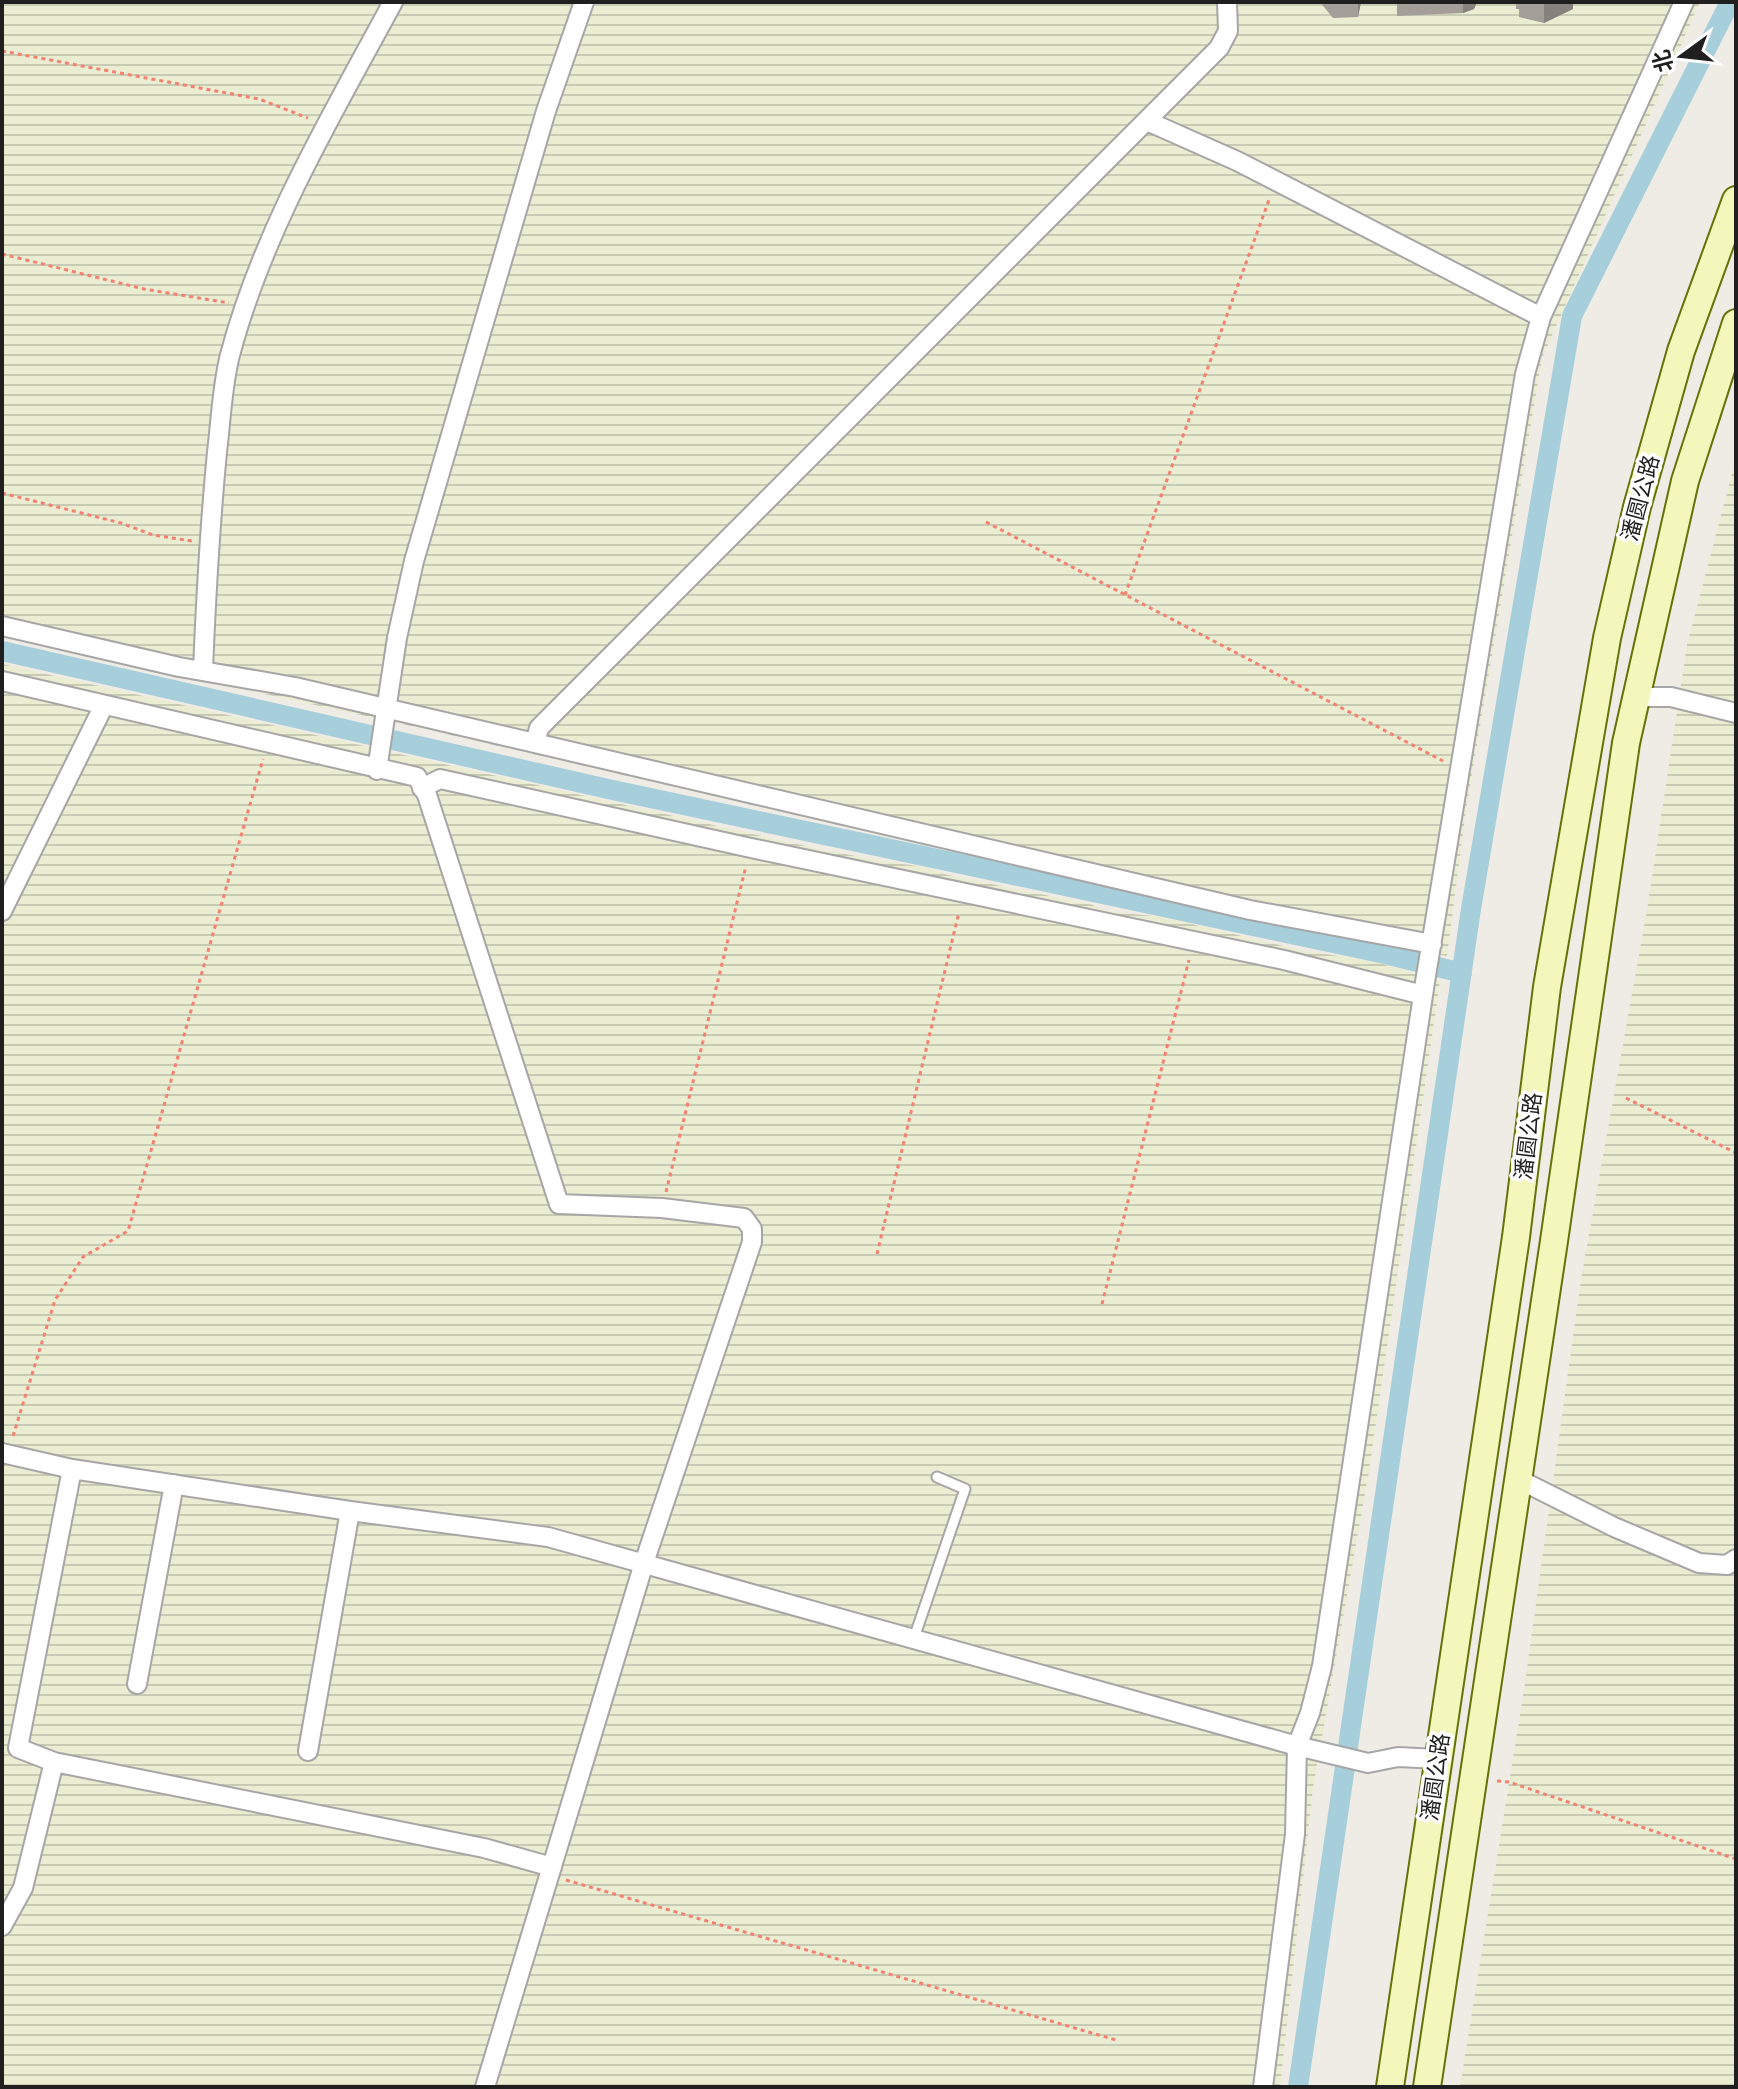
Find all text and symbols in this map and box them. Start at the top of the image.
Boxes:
north arrow [1642,16,1722,96]
text: 北 [1648,47,1678,75]
street label: 潘圆公路 [1617,452,1664,544]
street label: 潘圆公路 [1511,1091,1546,1181]
street label: 潘圆公路 [1417,1732,1454,1822]

